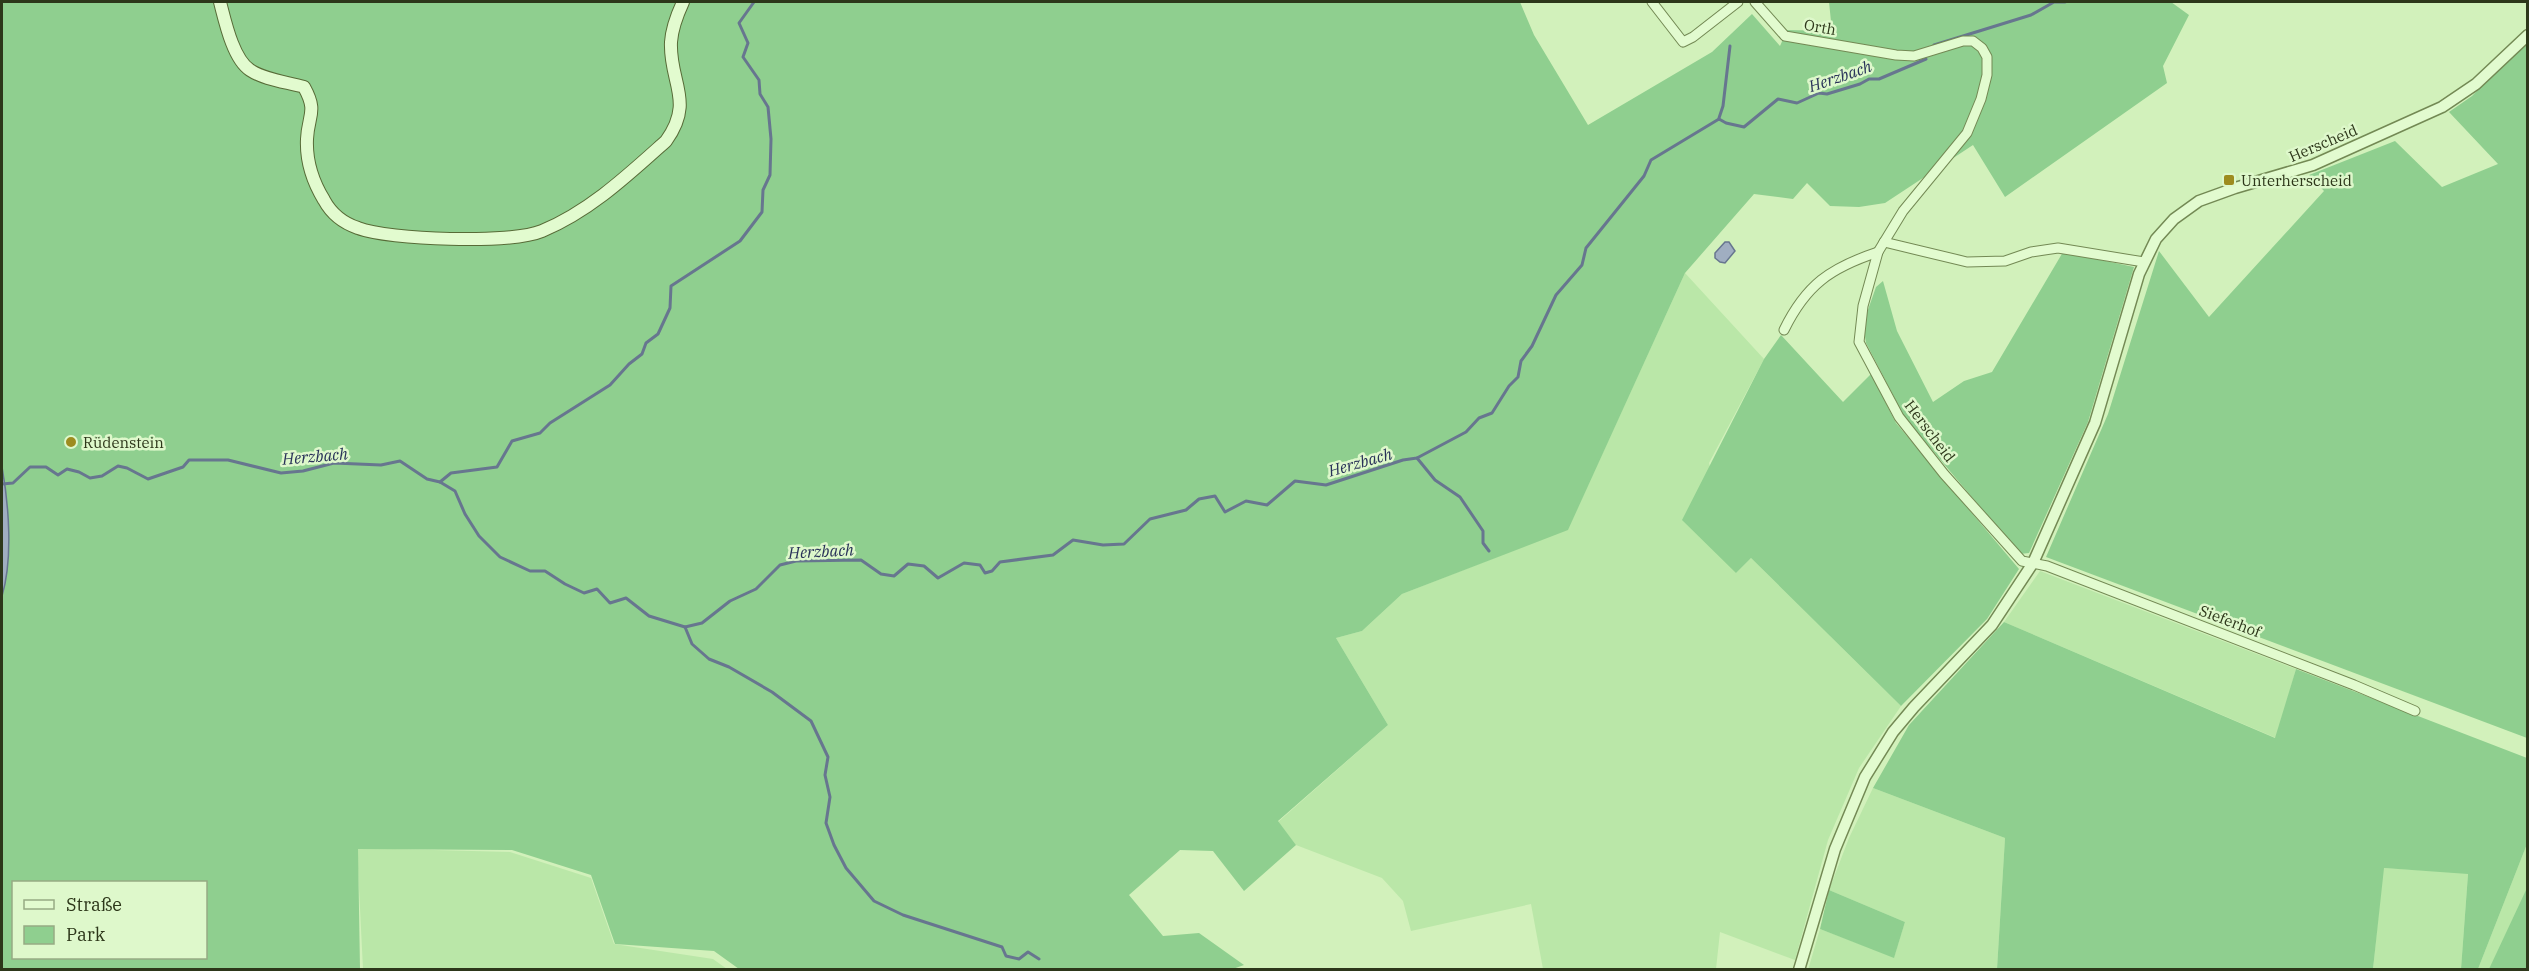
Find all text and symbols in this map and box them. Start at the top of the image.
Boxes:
street label: Orth [1802,15,1838,39]
water label: Herzbach [1805,56,1874,96]
street label: Herscheid [2286,120,2360,166]
place label: Unterherscheid [2241,171,2352,190]
marker: Unterherscheid [2222,173,2236,187]
street label: Herscheid [1901,396,1959,466]
place label: Rüdenstein [83,433,164,452]
marker: Rüdenstein [64,435,78,449]
water label: Herzbach [280,443,349,469]
water label: Herzbach [1325,443,1394,481]
water label: Herzbach [787,539,854,563]
street label: Sieferhof [2197,601,2264,642]
legend [12,881,207,959]
text: Straße [66,893,122,916]
text: Park [66,923,106,946]

